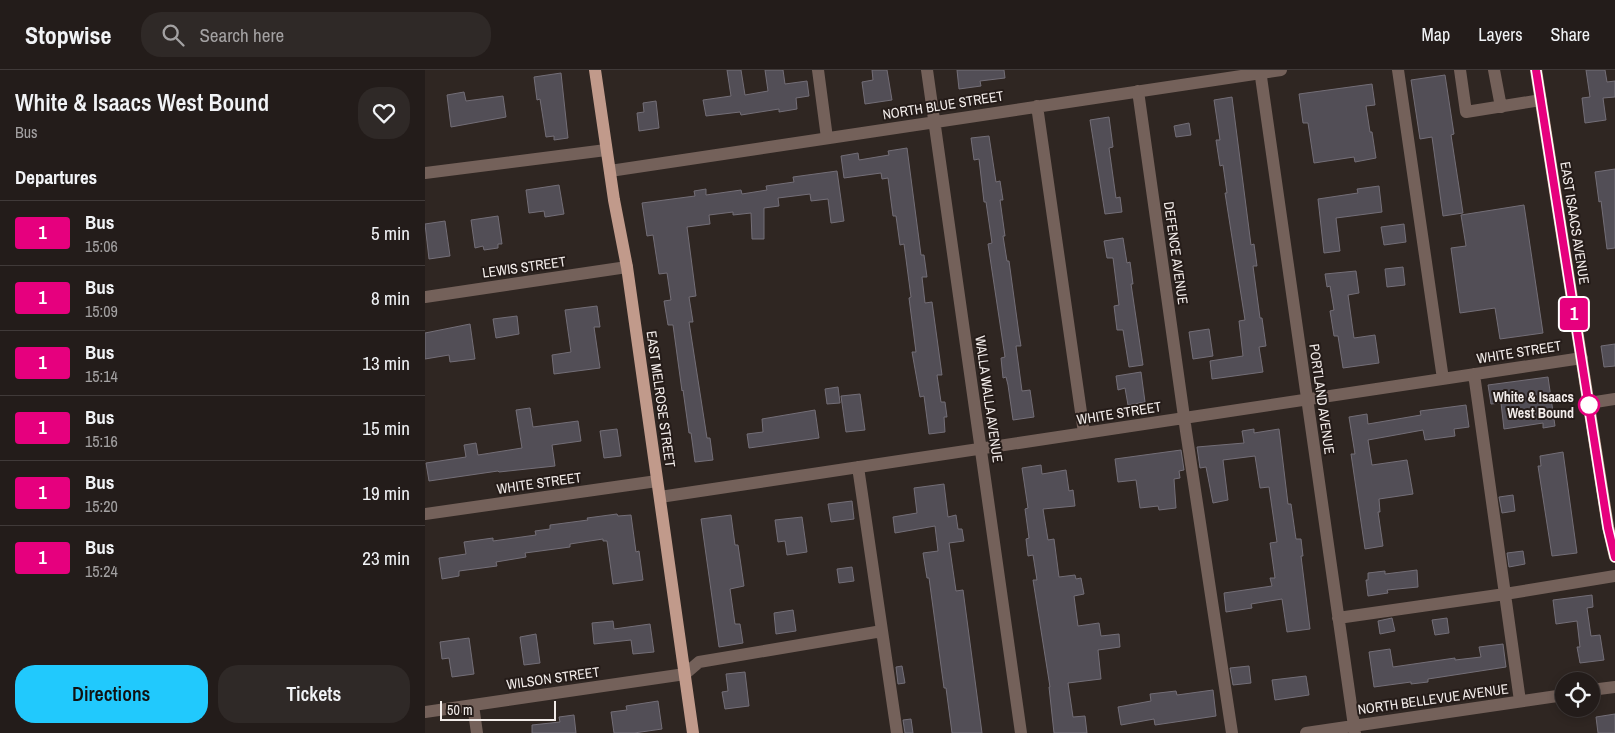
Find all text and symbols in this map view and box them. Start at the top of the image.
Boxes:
search box [141,12,491,57]
text: Stopwise [25,19,111,51]
icon: search [159,21,187,49]
text: Search here [199,22,284,48]
text: Map [1422,22,1450,47]
text: Layers [1478,22,1523,47]
text: Share [1551,22,1590,47]
text: White & Isaacs West Bound [15,86,269,118]
button: heart [358,87,410,139]
street label: NORTH BLUE STREET [881,87,1005,123]
text: Bus [15,121,38,143]
street label: EAST ISAACS AVENUE [1556,160,1594,286]
text: Departures [15,164,97,190]
street label: DEFENCE AVENUE [1160,200,1192,306]
text: Bus [85,209,114,235]
text: 1 [38,220,47,245]
text: 5 min [371,220,410,246]
text: 15:06 [85,235,118,257]
street label: LEWIS STREET [481,252,567,282]
text: Bus [85,274,114,300]
text: 1 [38,285,47,310]
text: 8 min [371,285,410,311]
line badge: 1 [1558,298,1590,330]
text: 15:09 [85,300,118,322]
text: 1 [1570,301,1578,326]
street label: EAST MELROSE STREET [643,330,679,468]
street label: WALLA WALLA AVENUE [971,334,1007,464]
street label: WHITE STREET [1475,336,1563,368]
text: Bus [85,339,114,365]
street label: PORTLAND AVENUE [1305,343,1339,455]
text: 1 [38,350,47,375]
text: 13 min [362,350,410,376]
text: 15:14 [85,365,118,387]
place label: White & Isaacs West Bound [1493,388,1574,422]
marker: White & Isaacs West Bound [1578,394,1600,416]
street label: WHITE STREET [1075,397,1163,429]
text: Bus [85,404,114,430]
text: 1 [38,415,47,440]
text: 15 min [362,415,410,441]
text: 15:16 [85,430,118,452]
street label: WHITE STREET [495,468,583,498]
text: Bus [85,469,114,495]
text: 1 [38,480,47,505]
text: 19 min [362,480,410,506]
text: 15:20 [85,495,118,517]
text: Bus [85,534,114,560]
text: 1 [38,545,47,570]
text: 23 min [362,545,410,571]
text: 15:24 [85,560,118,582]
street label: WILSON STREET [505,663,601,693]
button: Directions [15,665,208,723]
button: Tickets [218,665,410,723]
map controls [1555,672,1600,717]
button: locate [1555,672,1600,717]
street label: NORTH BELLEVUE AVENUE [1356,680,1510,718]
scale bar [440,698,556,721]
text: 50 m [447,701,473,719]

